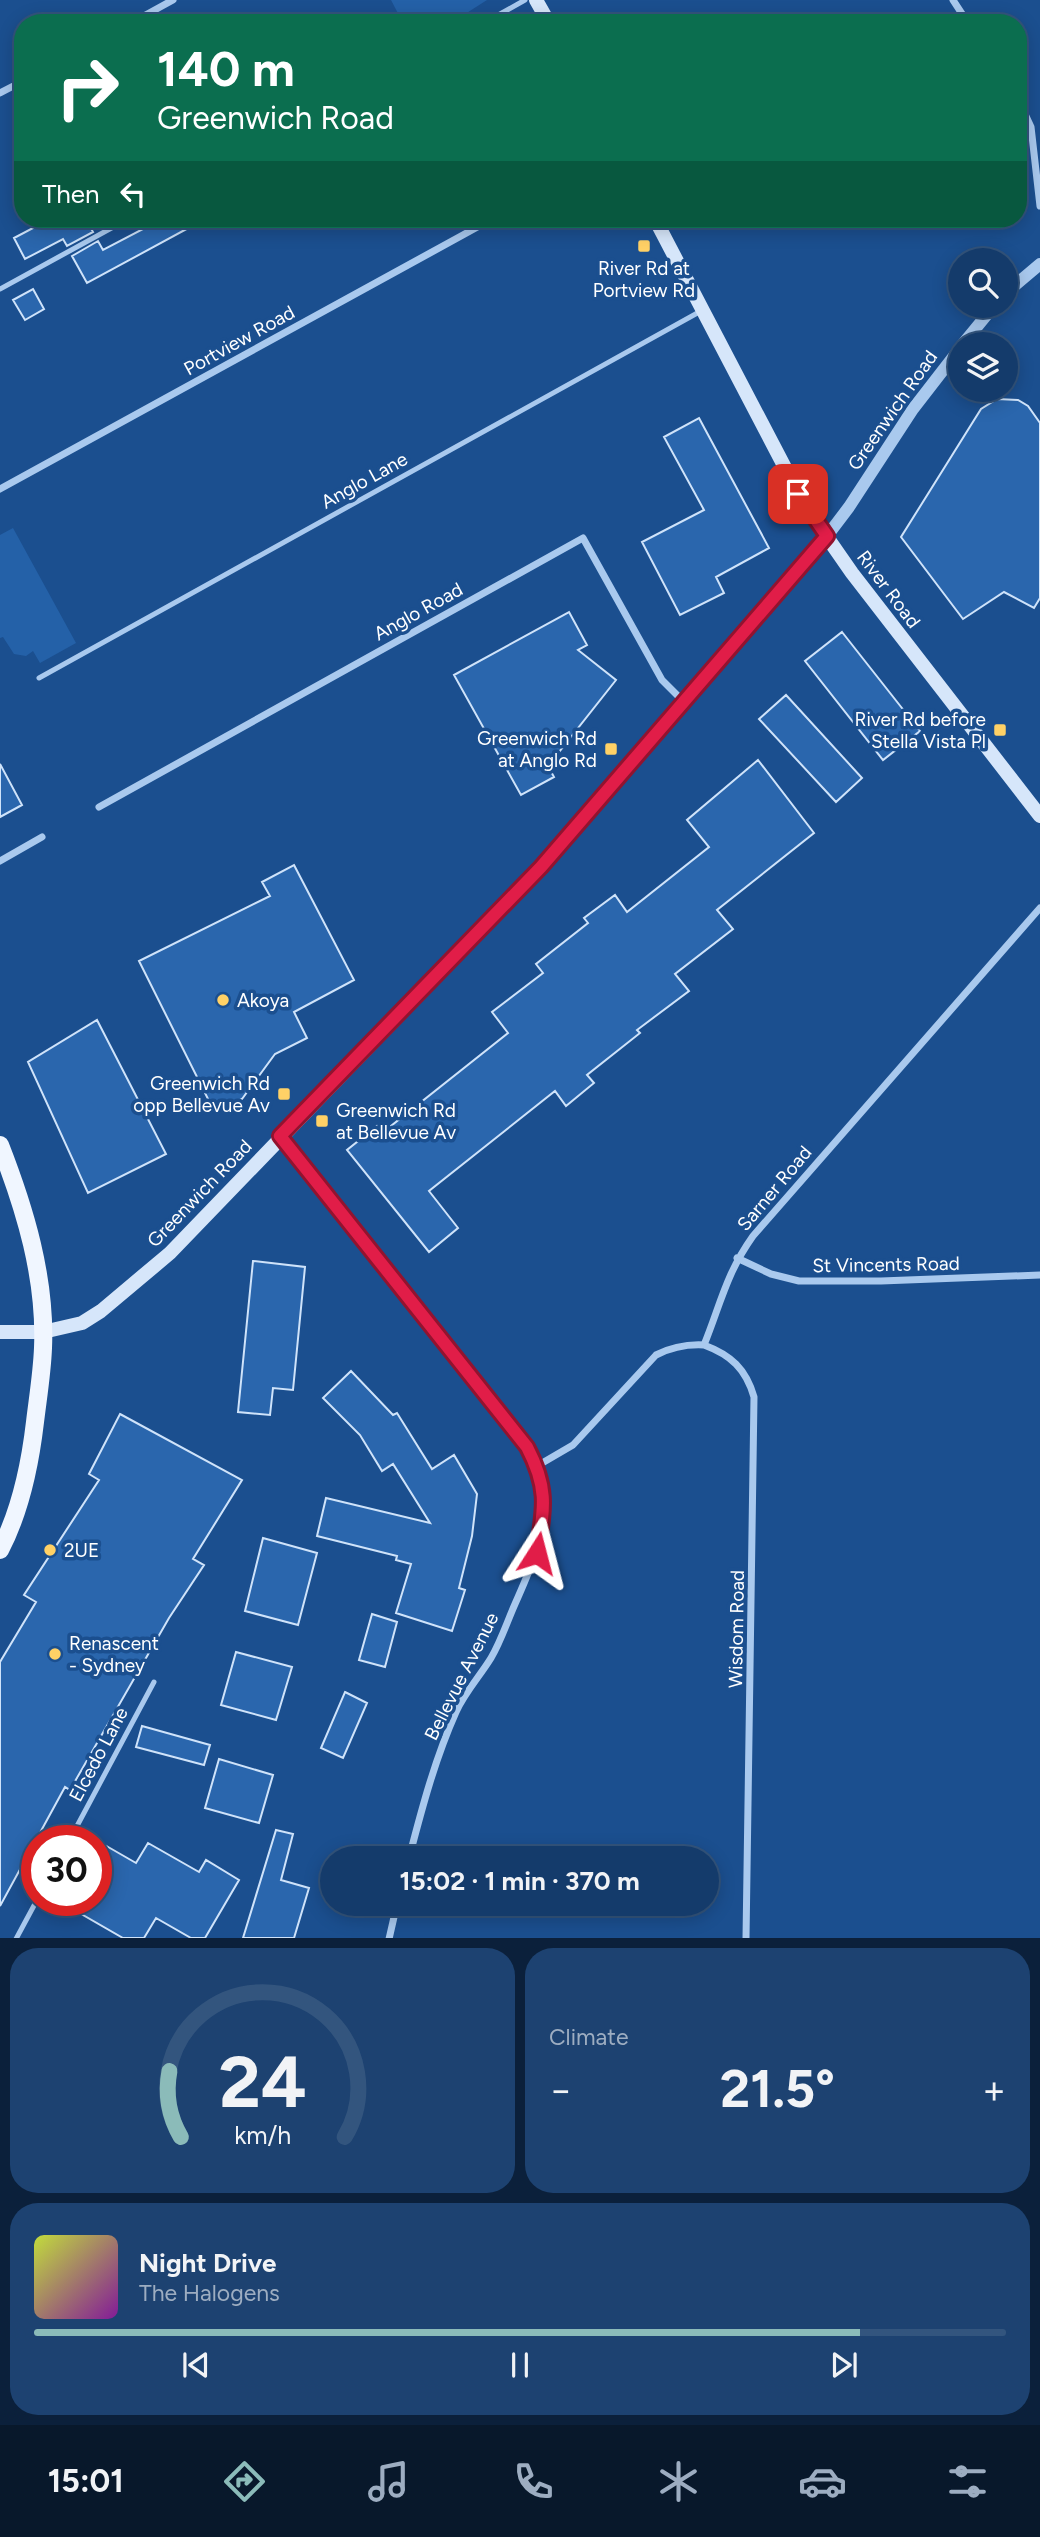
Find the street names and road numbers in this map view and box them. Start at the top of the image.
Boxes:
street label: Portview Road [180,301,299,380]
street label: Greenwich Road [843,346,942,475]
street label: Anglo Lane [317,447,411,514]
street label: River Road [852,546,925,633]
street label: Anglo Road [370,578,467,645]
street label: Greenwich Road [142,1135,256,1252]
street label: Sarner Road [732,1141,816,1235]
street label: St Vincents Road [812,1252,960,1277]
street label: Wisdom Road [724,1570,749,1688]
street label: Bellevue Avenue [419,1609,504,1744]
street label: Elcedo Lane [64,1703,133,1805]

